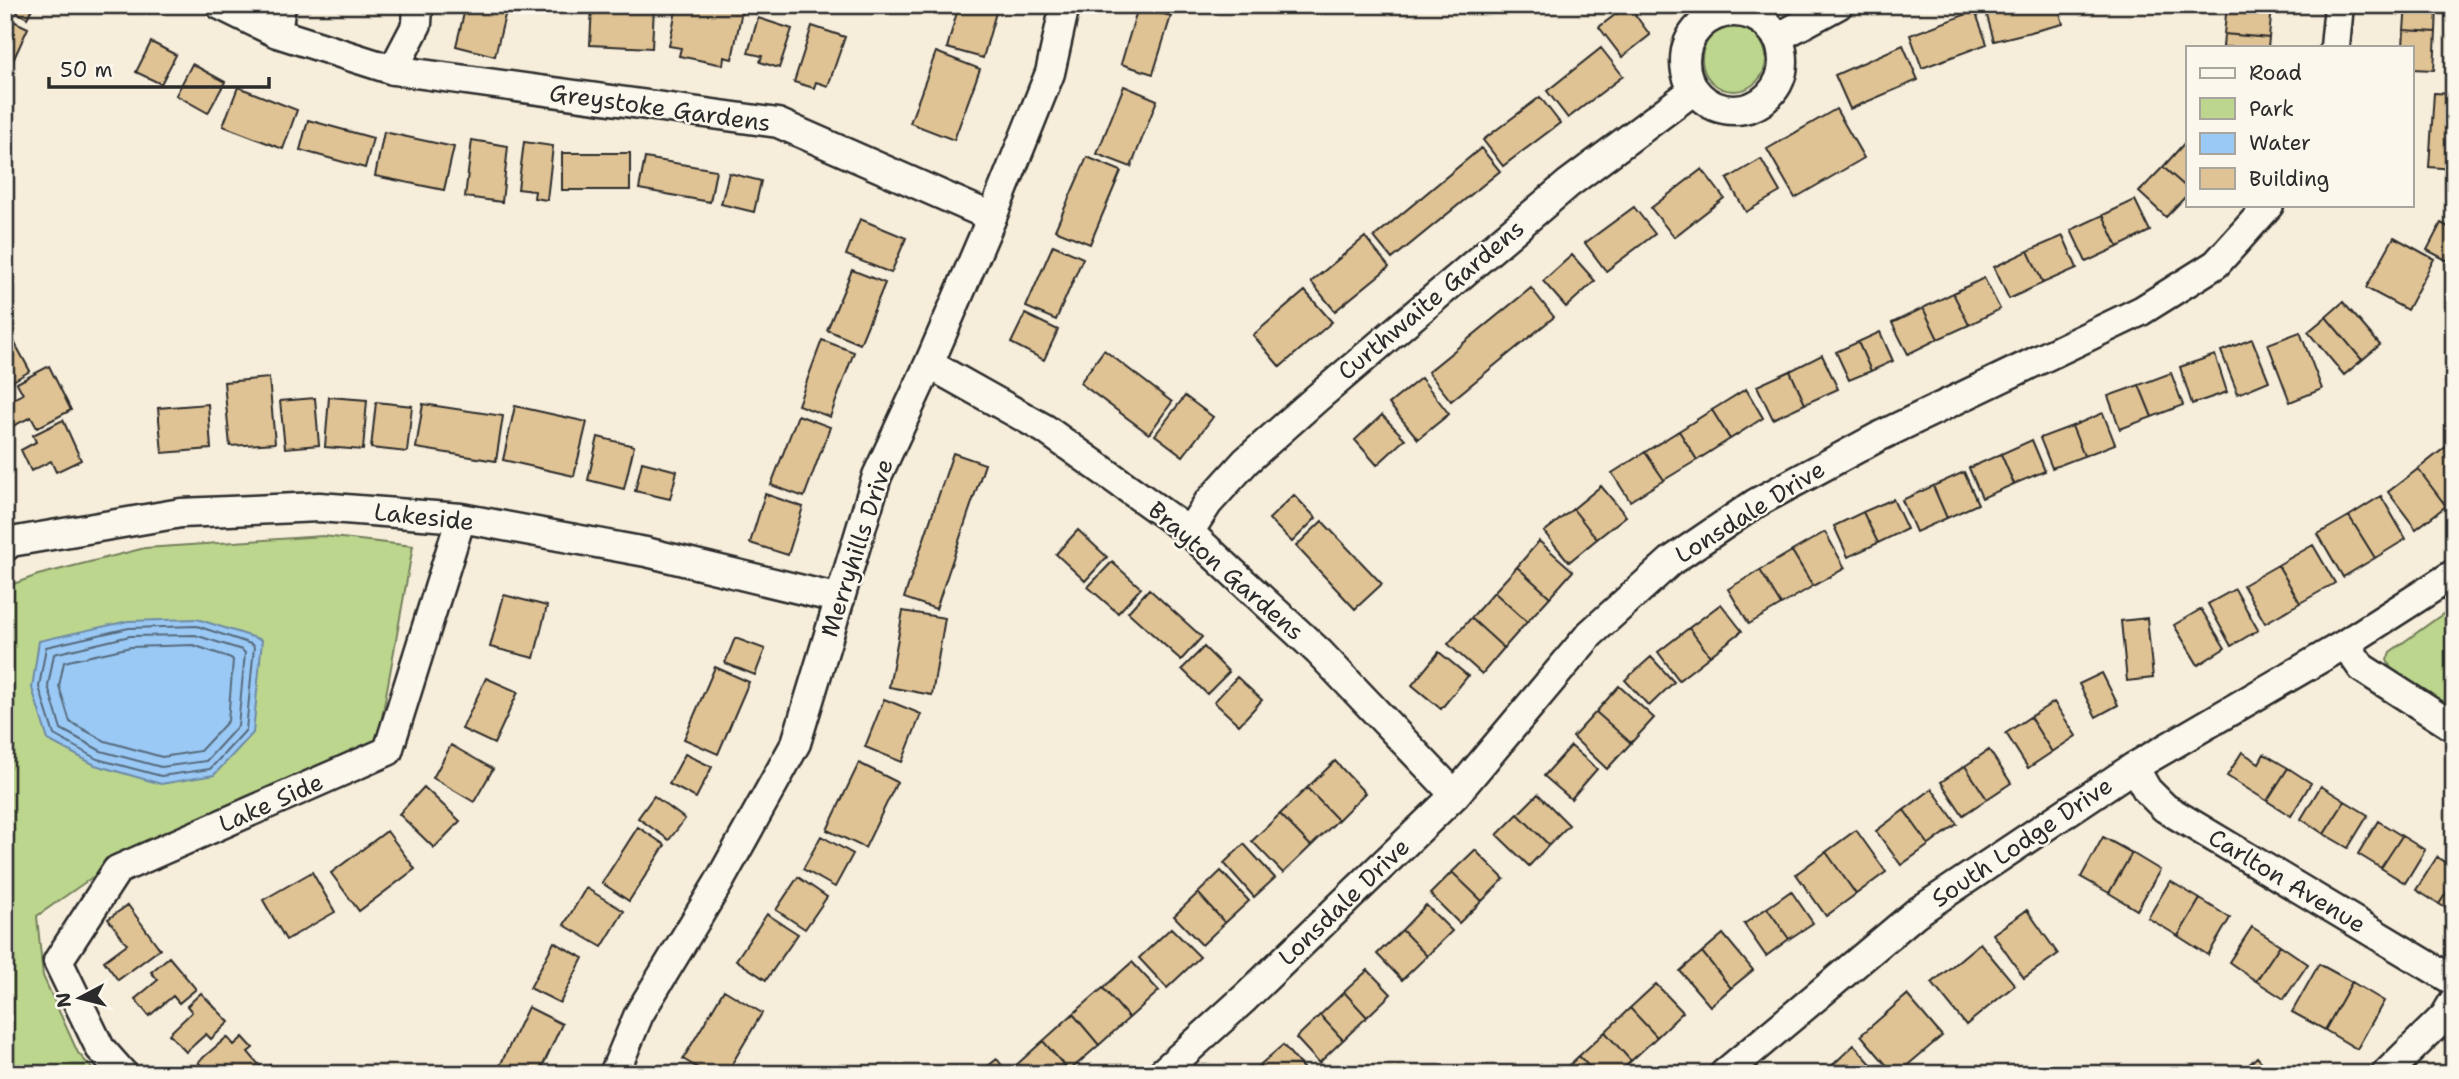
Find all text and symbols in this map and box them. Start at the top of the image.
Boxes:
scale bar [49,46,270,90]
legend [2186,46,2414,206]
text: 50 m [60,56,113,84]
text: Road [2249,59,2302,87]
street label: Greystoke Gardens [547,77,773,139]
text: Park [2249,95,2294,123]
text: Water [2249,129,2311,157]
text: Building [2249,165,2329,193]
street label: Curthwaite Gardens [1331,212,1531,388]
street label: Lonsdale Drive [1669,453,1831,571]
street label: Merryhills Drive [813,455,901,641]
street label: Brayton Gardens [1141,494,1311,648]
street label: Lakeside [372,496,476,538]
street label: Lake Side [214,766,328,840]
street label: South Lodge Drive [1925,769,2119,915]
street label: Carlton Avenue [2202,821,2372,941]
street label: Lonsdale Drive [1271,831,1417,973]
north arrow [46,964,116,1034]
text: N [50,991,77,1009]

